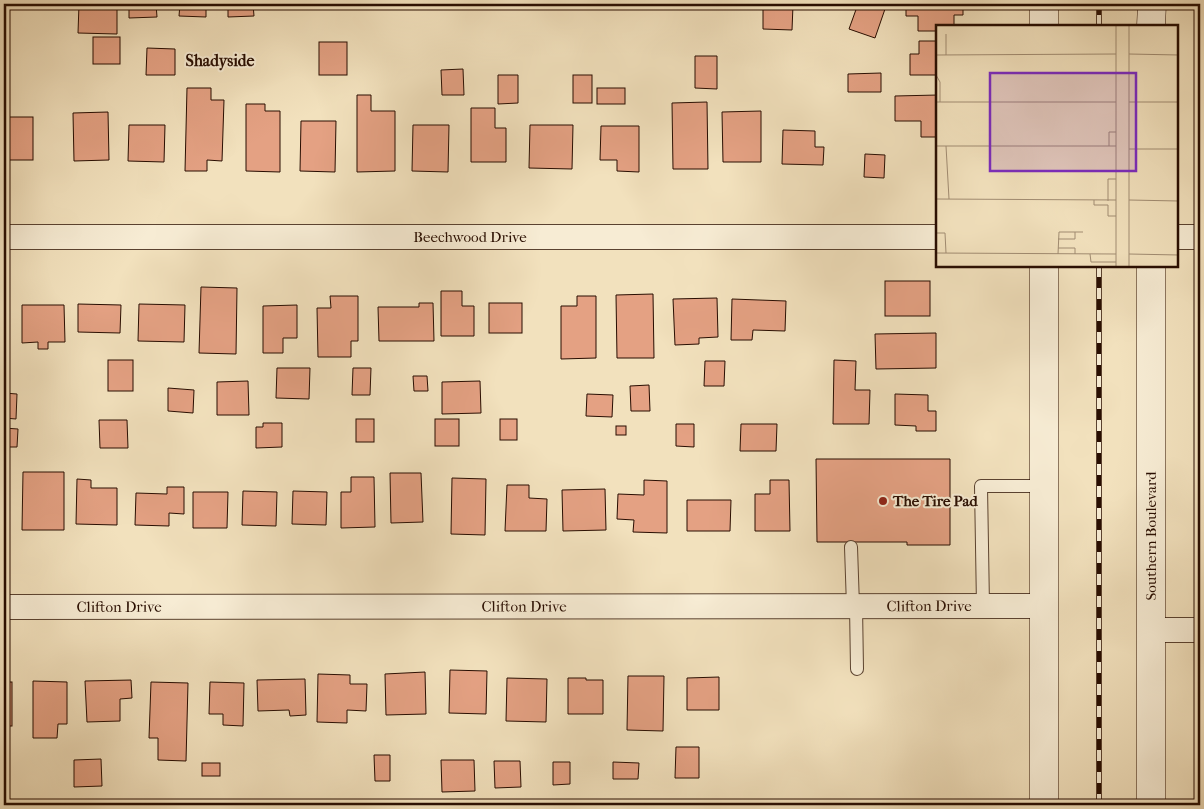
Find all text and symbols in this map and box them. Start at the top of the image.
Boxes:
inset map [936,25,1179,268]
district label: Shadyside [186,51,254,71]
street label: Beechwood Drive [413,228,527,246]
street label: Southern Boulevard [1142,471,1160,600]
place label: The Tire Pad [892,492,978,510]
marker: The Tire Pad [877,495,889,507]
street label: Clifton Drive [481,597,567,616]
street label: Clifton Drive [886,597,972,615]
street label: Clifton Drive [76,598,162,616]

